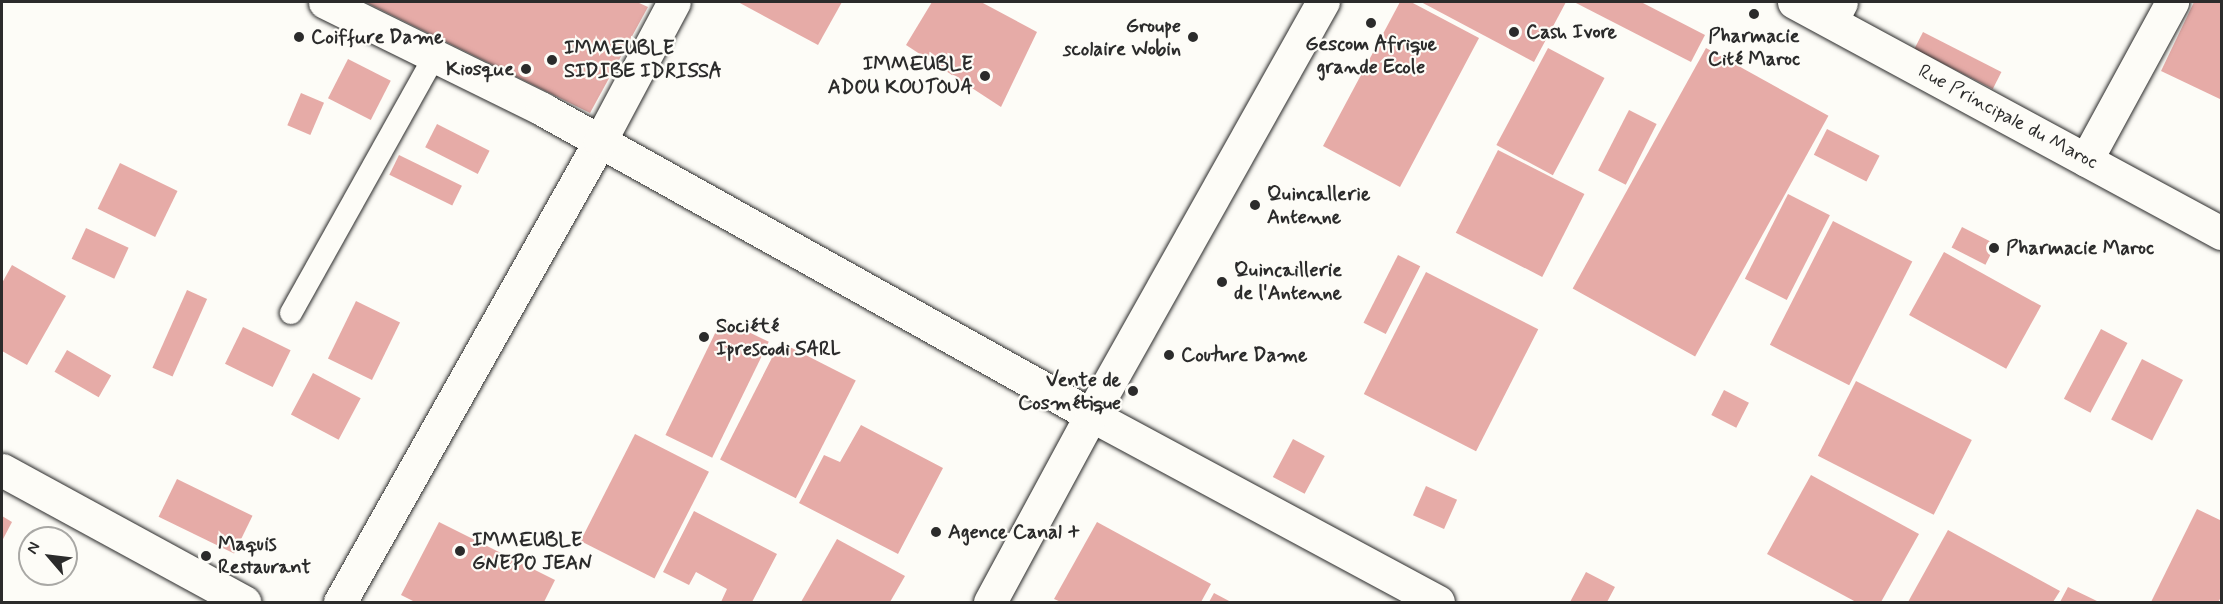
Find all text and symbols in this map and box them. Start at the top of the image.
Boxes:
marker: Pharmacie Cité Maroc [1747,7,1761,21]
place label: Groupe scolaire Wobin [1054,14,1181,61]
marker: Gescom Afrique grande Ecole [1364,16,1378,30]
place label: Cash Ivore [1526,20,1617,44]
place label: Pharmacie Cité Maroc [1708,24,1800,71]
place label: Coiffure Dame [311,25,442,49]
marker: Cash Ivore [1507,25,1521,39]
marker: Coiffure Dame [292,30,306,44]
marker: Groupe scolaire Wobin [1186,30,1200,44]
place label: Gescom Afrique grande Ecole [1303,33,1439,80]
place label: IMMEUBLE SIDIBE IDRISSA [564,36,722,83]
place label: IMMEUBLE ADOU KOUTOUA [828,52,973,99]
marker: IMMEUBLE SIDIBE IDRISSA [545,53,559,67]
place label: Kiosque [446,57,514,81]
street label: Rue Principale du Maroc [1913,59,2103,175]
marker: Kiosque [519,62,533,76]
marker: IMMEUBLE ADOU KOUTOUA [978,69,992,83]
place label: Quincallerie Antenne [1267,182,1370,229]
marker: Quincallerie Antenne [1248,198,1262,212]
place label: Pharmacie Maroc [2006,236,2155,260]
marker: Pharmacie Maroc [1987,241,2001,255]
place label: Quincaillerie de l'Antenne [1234,258,1342,305]
marker: Quincaillerie de l'Antenne [1215,275,1229,289]
place label: Société Iprescodi SARL [716,314,842,361]
marker: Société Iprescodi SARL [697,330,711,344]
place label: Couture Dame [1181,343,1306,367]
marker: Couture Dame [1162,348,1176,362]
place label: Vente de Cosmétique [1018,368,1121,415]
marker: Vente de Cosmétique [1126,384,1140,398]
place label: Agence Canal + [948,520,1081,544]
marker: Agence Canal + [929,525,943,539]
north arrow [18,526,78,586]
place label: IMMEUBLE GNEPO JEAN [472,528,592,575]
place label: Maquis Restaurant [218,532,311,579]
text: N [22,539,45,558]
marker: IMMEUBLE GNEPO JEAN [453,544,467,558]
marker: Maquis Restaurant [199,549,213,563]

